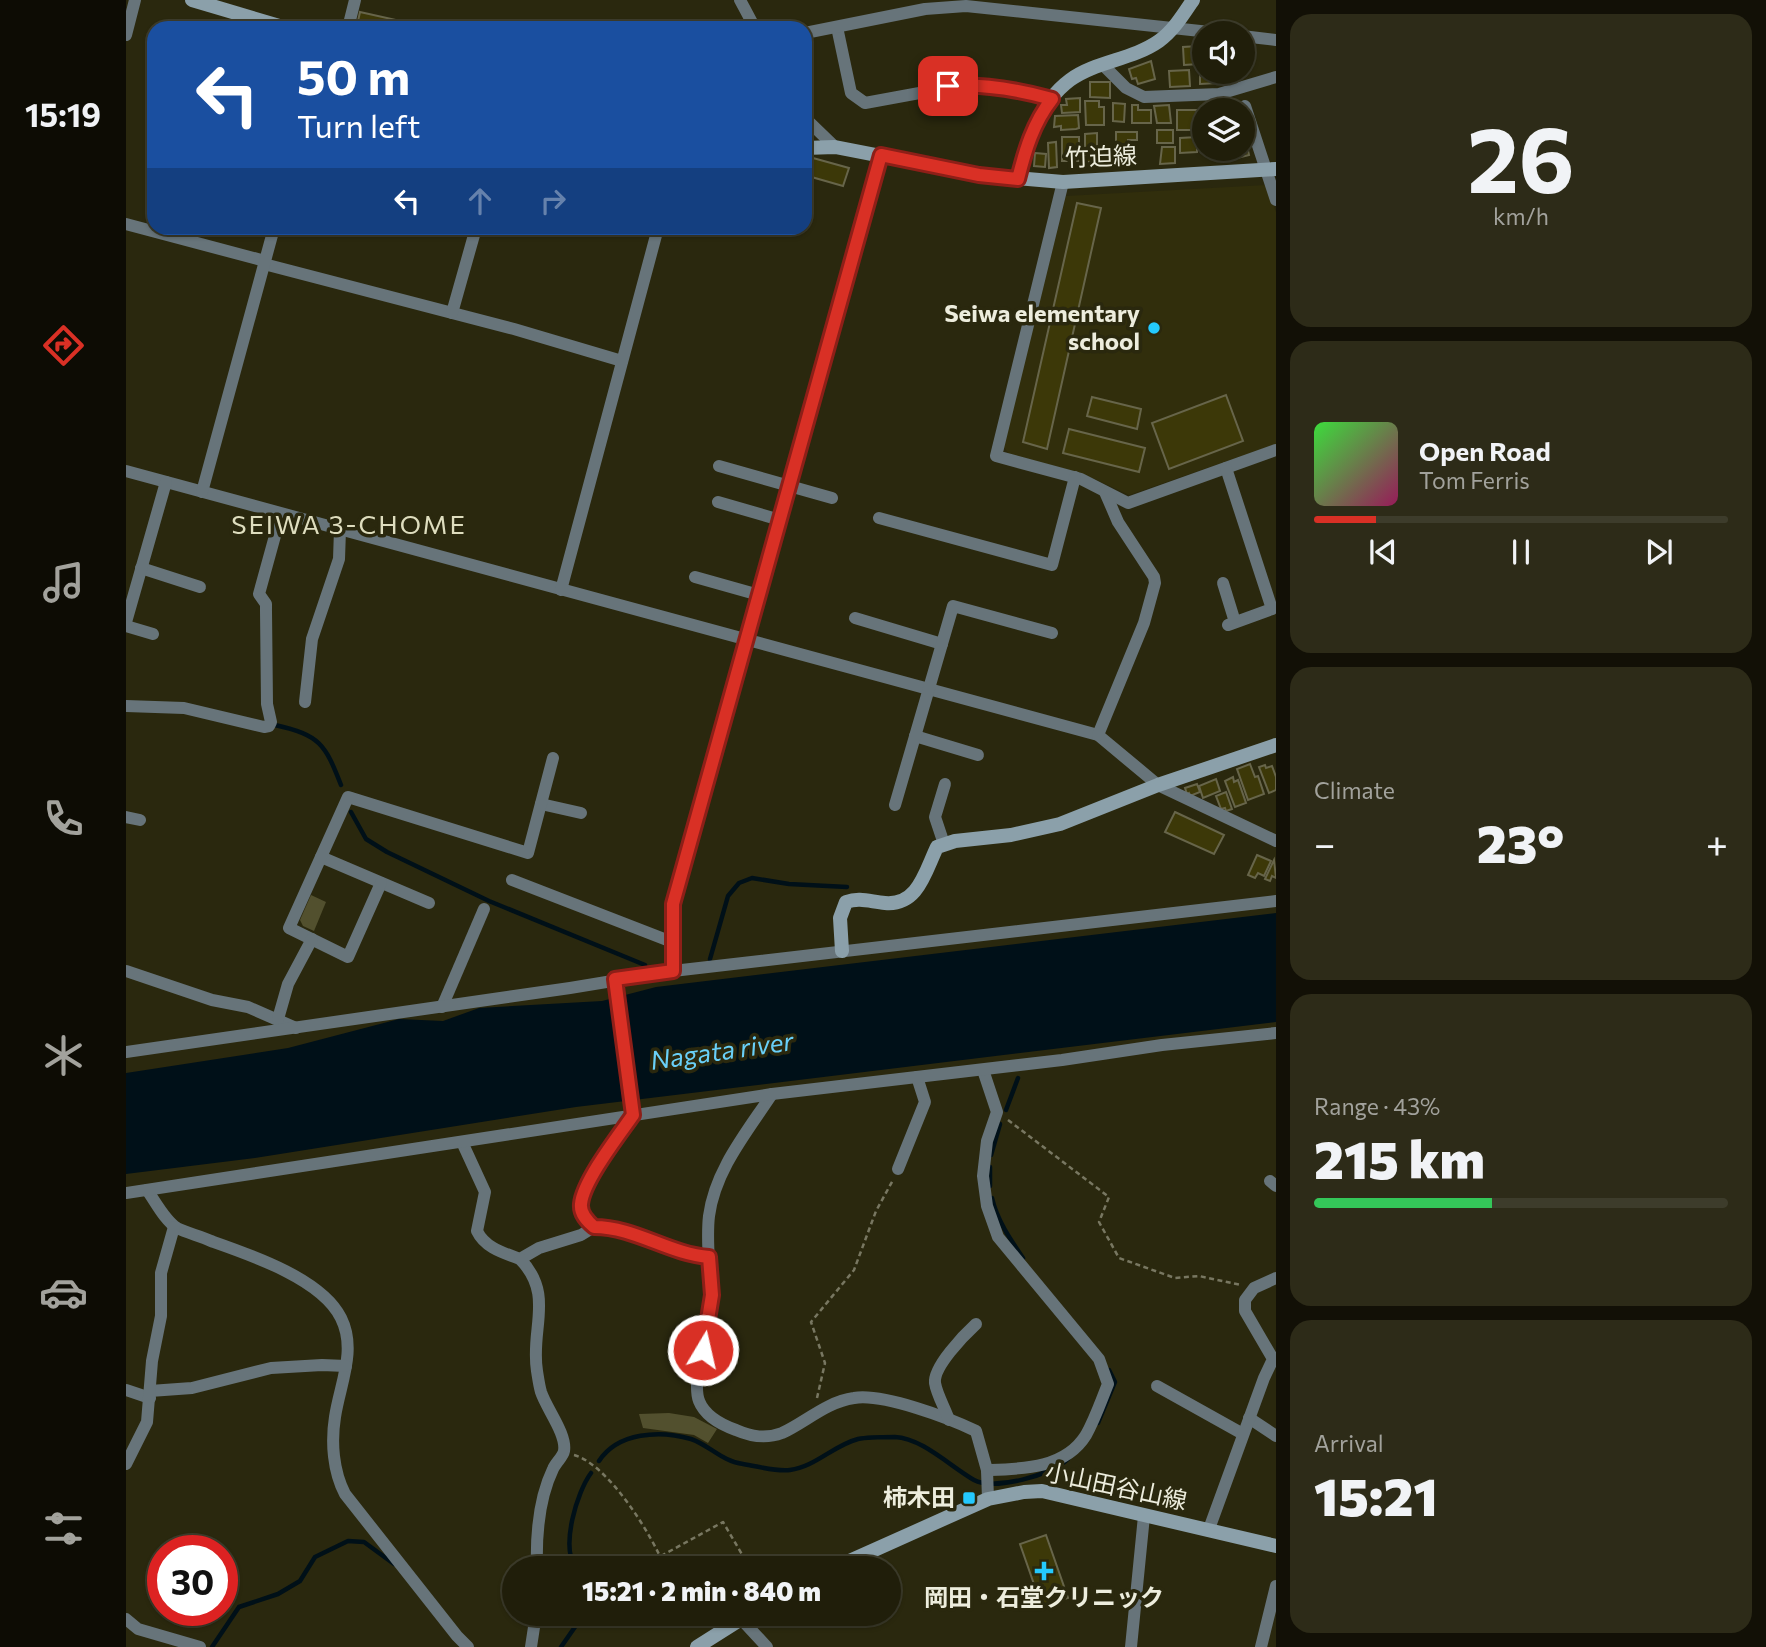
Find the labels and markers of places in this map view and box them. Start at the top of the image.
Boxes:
pin [918,56,978,116]
place label: Seiwa elementary school [944,298,1140,355]
marker: Seiwa elementary school [1146,320,1162,336]
place label: 柿木田 [883,1482,955,1511]
marker: 柿木田 [961,1490,977,1506]
marker: 岡田・石堂クリニック [1034,1561,1054,1581]
place label: 岡田・石堂クリニック [924,1582,1164,1611]

